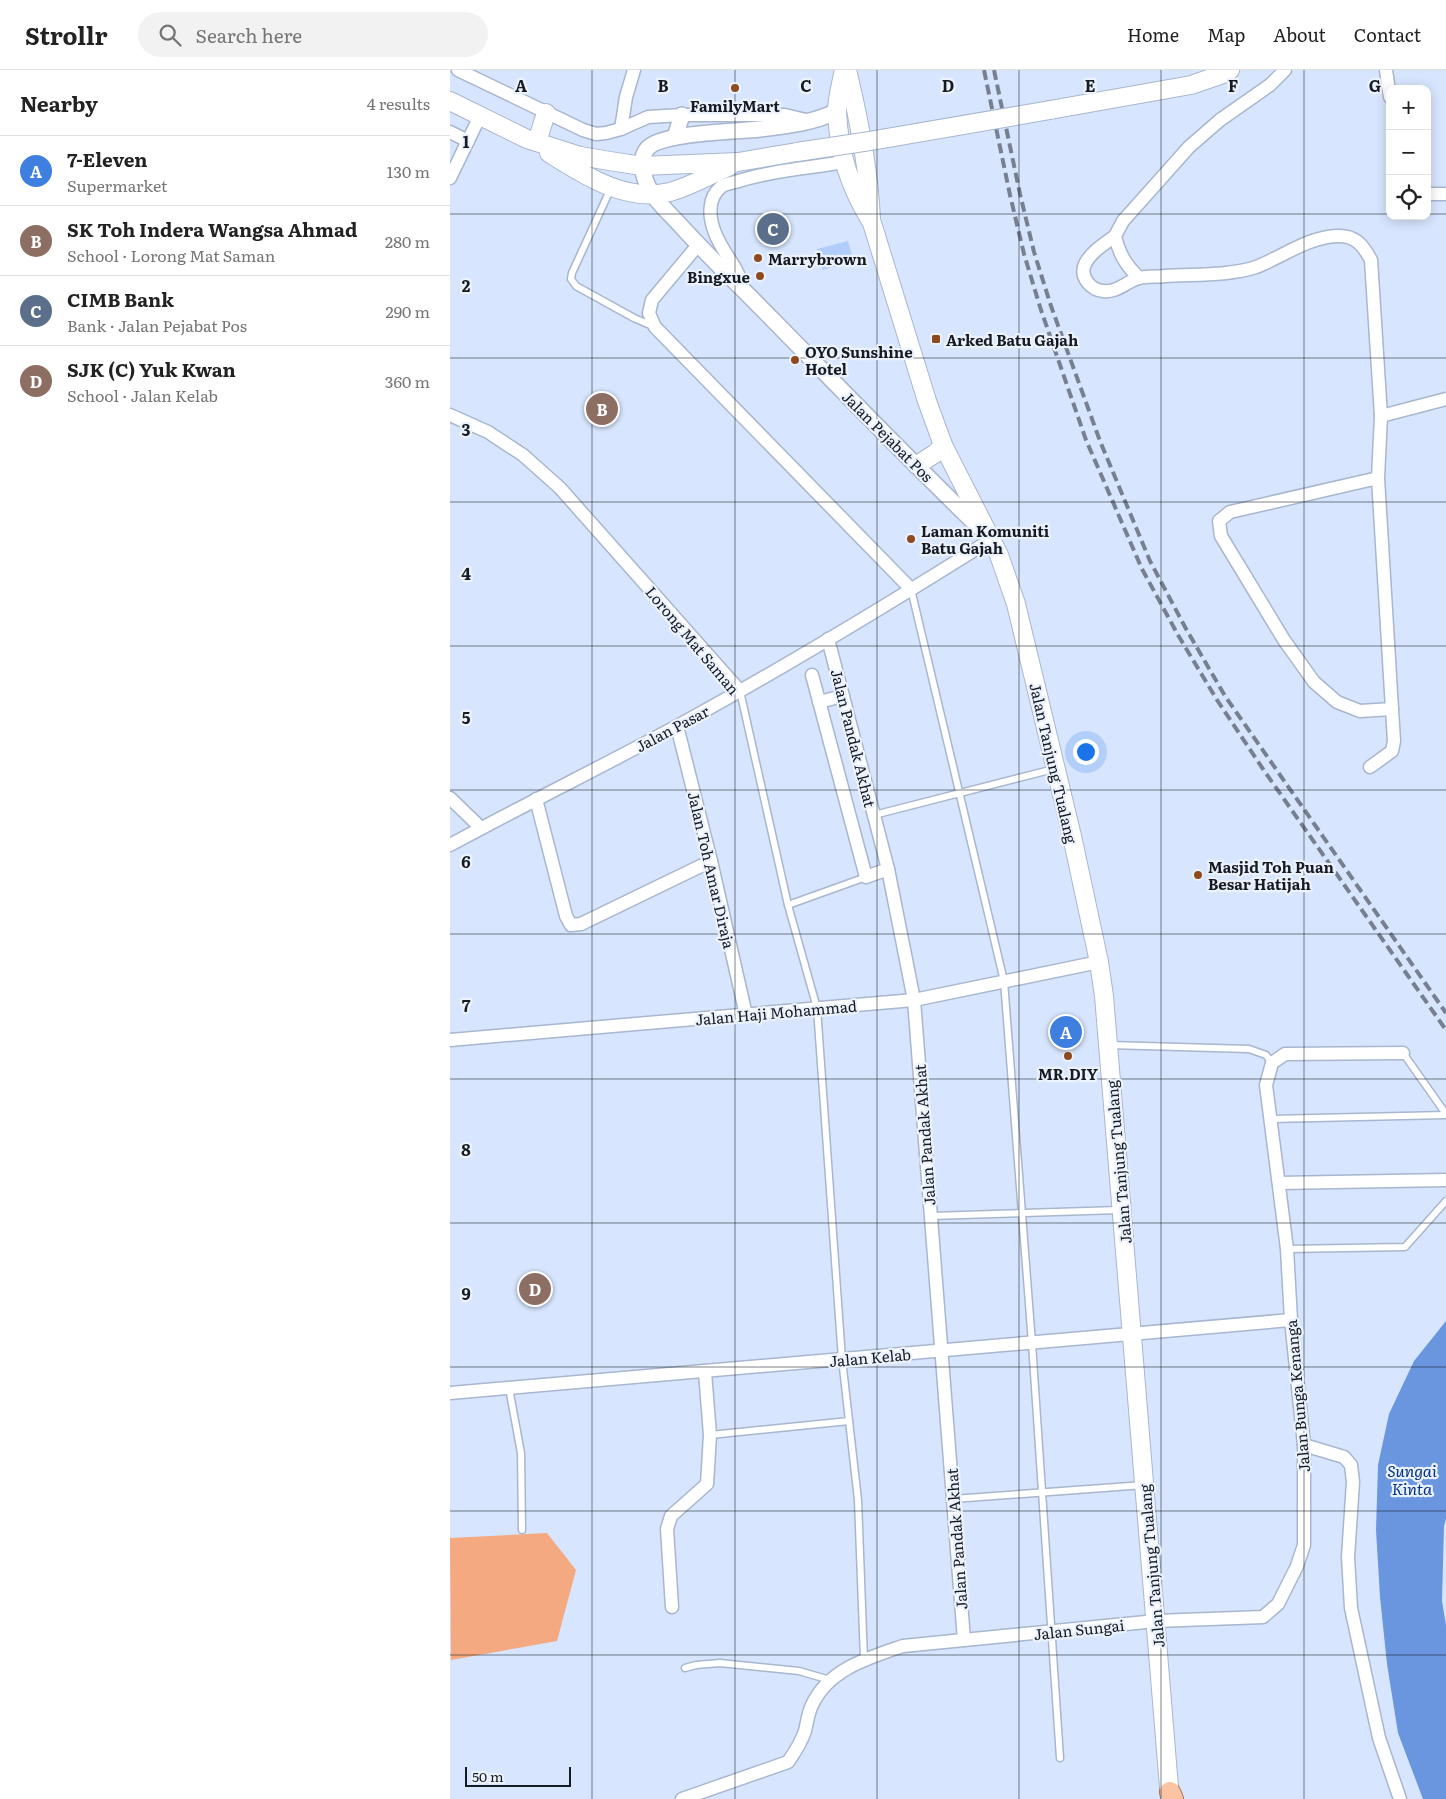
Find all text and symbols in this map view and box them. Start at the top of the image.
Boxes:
search box [138,12,488,57]
text: Strollr [25,17,108,52]
icon: search [156,21,184,49]
text: Search here [196,21,302,49]
text: Home [1127,21,1179,48]
text: Map [1207,21,1245,48]
text: About [1273,21,1326,48]
text: Contact [1354,21,1421,48]
text: A [515,73,527,97]
text: B [657,73,669,97]
text: C [800,73,812,97]
text: D [942,73,954,97]
text: E [1085,73,1096,97]
text: F [1228,73,1238,97]
text: G [1369,73,1381,97]
marker: FamilyMart [729,82,741,94]
map controls [1386,85,1431,220]
button: + [1386,85,1431,130]
text: Nearby [20,87,98,118]
text: 4 results [367,91,430,115]
place label: FamilyMart [690,94,780,117]
text: 1 [463,129,470,153]
button: − [1386,130,1431,175]
text: 7-Eleven [67,145,148,173]
text: A [30,159,42,183]
text: 130 m [387,159,430,183]
text: Supermarket [67,173,167,197]
button: locate [1386,175,1431,220]
pin: C [757,210,789,248]
text: SK Toh Indera Wangsa Ahmad [67,215,357,243]
text: B [30,229,42,253]
text: 280 m [385,229,430,253]
text: School · Lorong Mat Saman [67,243,275,267]
place label: Marrybrown [768,247,868,270]
marker: Marrybrown [752,252,764,264]
place label: Bingxue [687,265,750,288]
marker: Bingxue [754,270,766,282]
text: 2 [462,273,471,297]
text: CIMB Bank [67,285,174,313]
text: C [30,299,42,323]
text: 290 m [386,299,430,323]
text: Bank · Jalan Pejabat Pos [67,313,247,337]
place label: Arked Batu Gajah [946,328,1078,351]
marker: Arked Batu Gajah [930,333,942,345]
place label: OYO Sunshine Hotel [805,340,913,380]
marker: OYO Sunshine Hotel [789,354,801,366]
text: SJK (C) Yuk Kwan [67,355,236,383]
text: D [30,369,42,393]
text: 360 m [385,369,430,393]
text: School · Jalan Kelab [67,383,218,407]
street label: Jalan Pejabat Pos [837,385,939,487]
pin: B [586,390,618,428]
text: 3 [462,417,471,441]
place label: Laman Komuniti Batu Gajah [921,519,1050,559]
marker: Laman Komuniti Batu Gajah [905,533,917,545]
text: 4 [461,561,471,585]
street label: Lorong Mat Saman [641,581,745,699]
street label: Jalan Pandak Akhat [826,666,882,810]
street label: Jalan Tanjung Tualang [1024,680,1084,846]
street label: Jalan Pasar [631,699,713,757]
text: 5 [462,705,471,729]
your location [1073,739,1099,765]
street label: Jalan Toh Amar Diraja [683,789,741,952]
text: 6 [461,849,471,873]
place label: Masjid Toh Puan Besar Hatijah [1208,855,1334,895]
marker: Masjid Toh Puan Besar Hatijah [1192,869,1204,881]
text: 7 [462,993,471,1017]
street label: Jalan Haji Mohammad [694,993,858,1031]
pin: A [1050,1013,1082,1051]
marker: MR.DIY [1062,1050,1074,1062]
place label: MR.DIY [1038,1062,1099,1085]
street label: Jalan Pandak Akhat [908,1064,940,1206]
street label: Jalan Tanjung Tualang [1099,1079,1137,1245]
text: 8 [461,1137,471,1161]
pin: D [519,1270,551,1308]
text: 9 [461,1281,471,1305]
street label: Jalan Bunga Kenanga [1279,1318,1315,1473]
street label: Jalan Kelab [828,1342,912,1372]
water label: Sungai Kinta [1387,1458,1437,1500]
street label: Jalan Pandak Akhat [940,1468,972,1610]
street label: Jalan Tanjung Tualang [1132,1483,1170,1649]
street label: Jalan Sungai [1032,1613,1126,1645]
scale bar [465,1764,571,1787]
text: 50 m [472,1766,504,1786]

